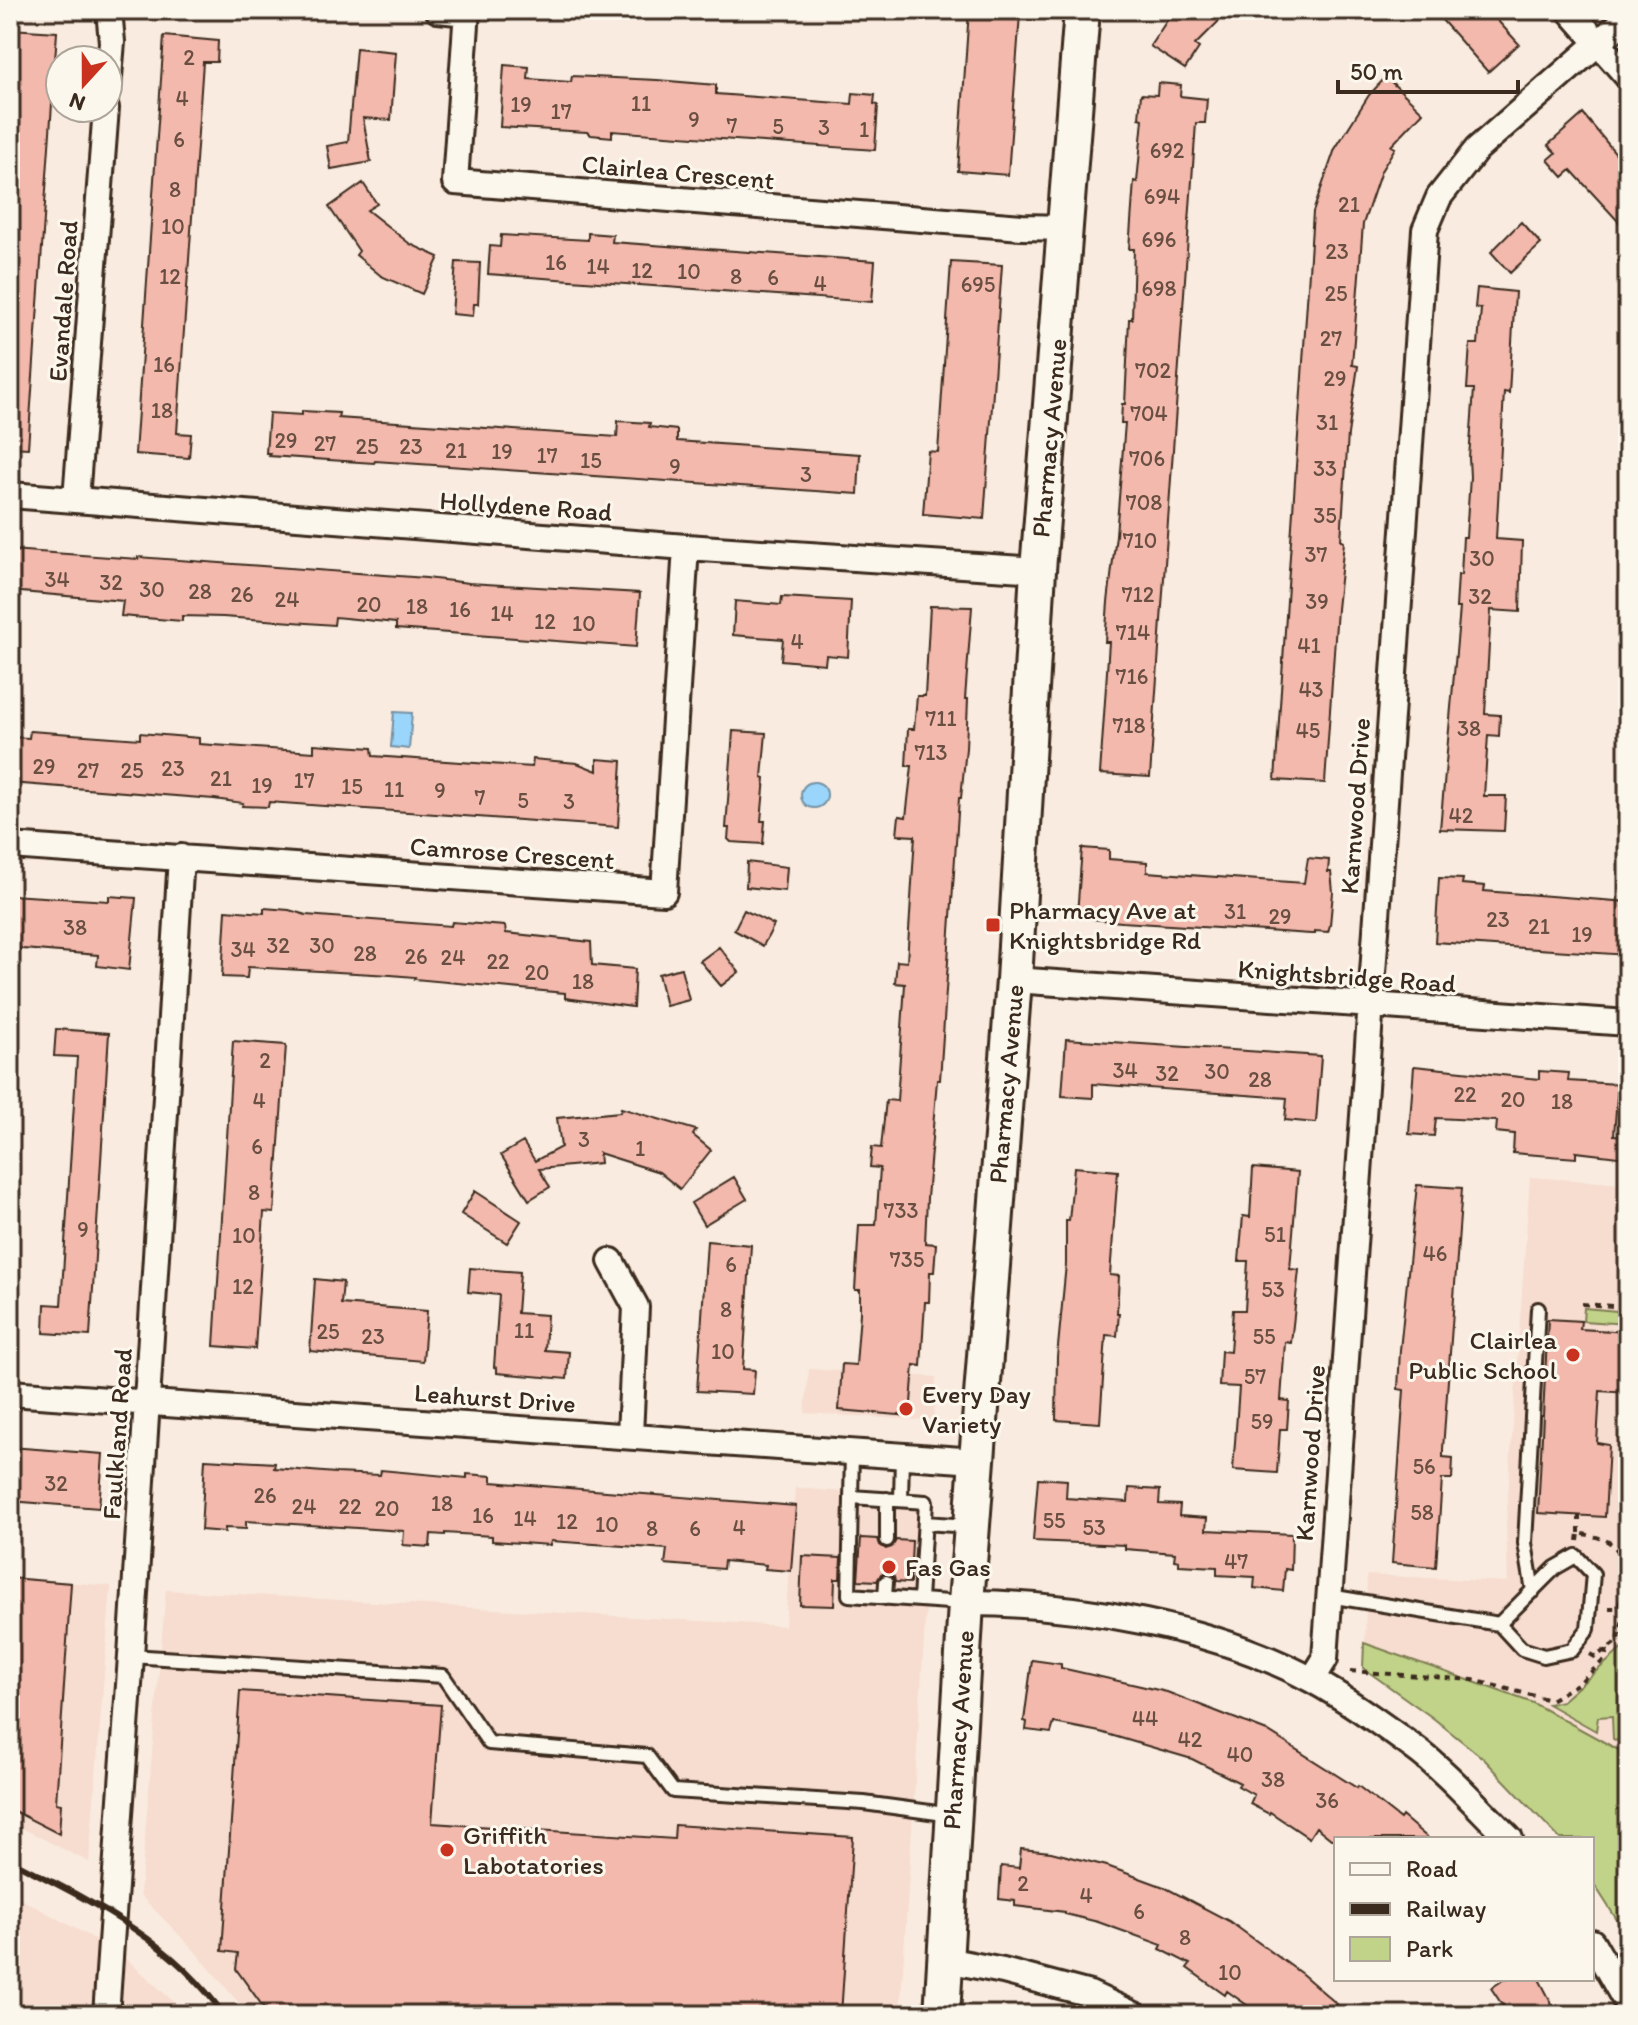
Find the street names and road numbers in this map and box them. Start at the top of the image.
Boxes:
street label: Clairlea Crescent [580,148,776,196]
street label: Evandale Road [41,219,85,383]
street label: Pharmacy Avenue [1024,337,1074,539]
street label: Hollydene Road [439,484,613,528]
street label: Karnwood Drive [1333,717,1377,895]
street label: Camrose Crescent [409,830,616,876]
street label: Knightsbridge Road [1237,952,1458,1000]
street label: Pharmacy Avenue [981,983,1031,1185]
street label: Faulkland Road [95,1347,139,1521]
street label: Karnwood Drive [1288,1364,1332,1542]
street label: Leahurst Drive [413,1376,577,1420]
street label: Pharmacy Avenue [935,1629,981,1831]

